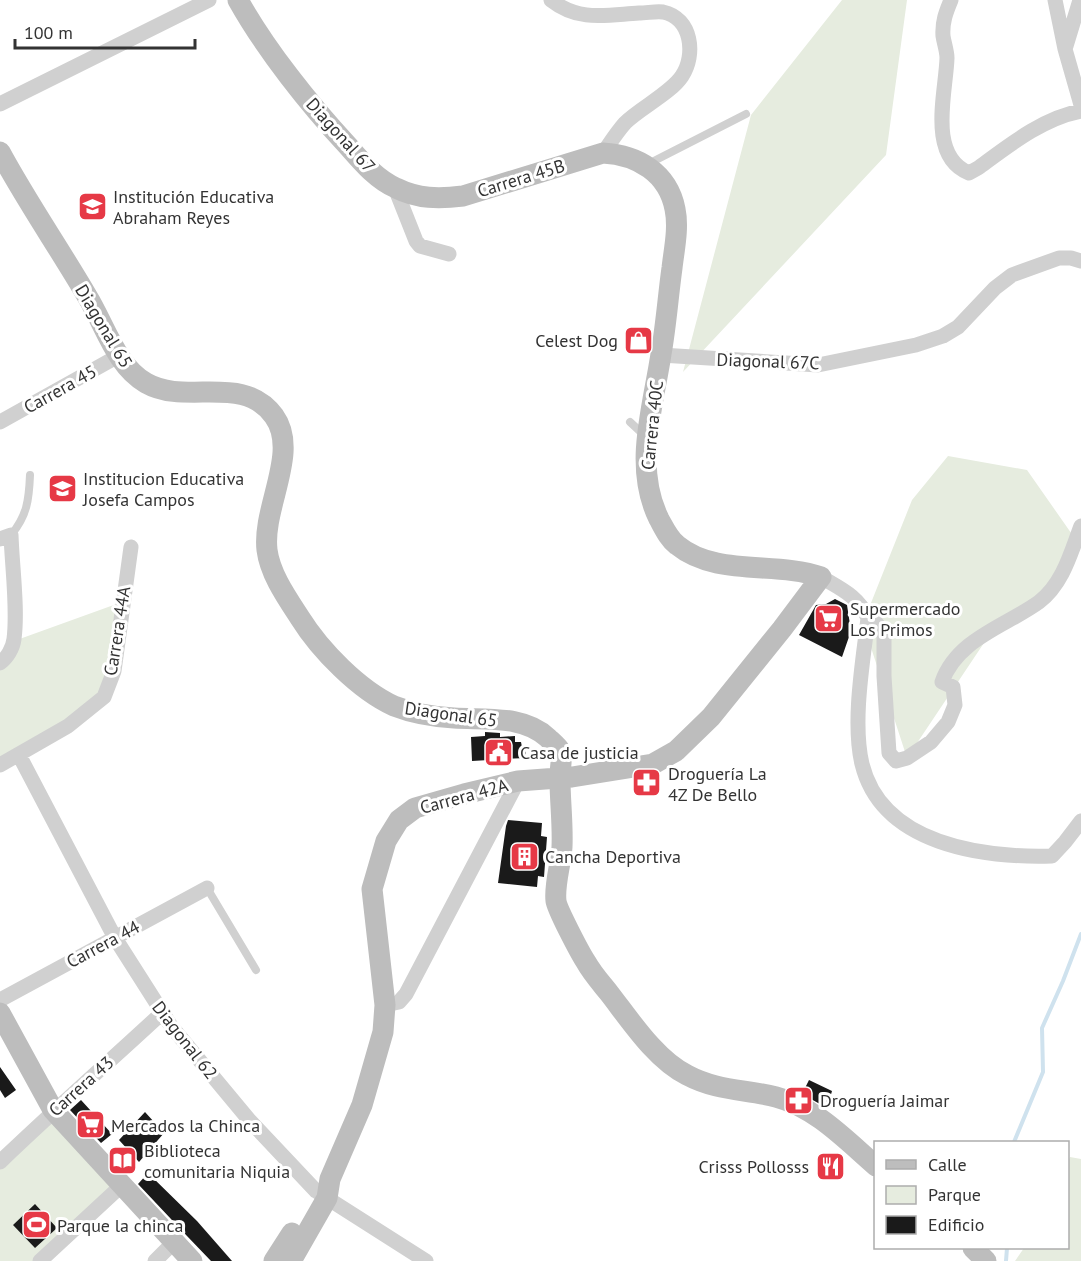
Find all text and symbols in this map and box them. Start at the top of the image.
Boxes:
scale bar [15,12,195,50]
text: 100 m [24,21,73,44]
street label: Diagonal 67 [301,93,381,177]
street label: Carrera 45B [474,154,568,202]
place label: Institución Educativa Abraham Reyes [113,185,274,229]
school or university icon: Institución Educativa Abraham Reyes [76,190,108,222]
street label: Diagonal 65 [70,280,138,372]
shop icon: Celest Dog [623,324,655,356]
place label: Celest Dog [535,329,618,352]
street label: Diagonal 67C [716,348,820,374]
street label: Carrera 45 [20,360,100,418]
street label: Carrera 40C [636,379,668,471]
place label: Institucion Educativa Josefa Campos [82,467,244,511]
school or university icon: Institucion Educativa Josefa Campos [46,472,78,504]
street label: Carrera 44A [99,584,135,677]
place label: Supermercado Los Primos [850,597,961,641]
supermarket icon: Supermercado Los Primos [813,602,845,634]
street label: Diagonal 65 [403,696,499,732]
public building icon: Casa de justicia [483,736,515,768]
place label: Casa de justicia [520,741,639,764]
place label: Droguería La 4Z De Bello [668,762,767,806]
pharmacy icon: Droguería La 4Z De Bello [631,767,663,799]
street label: Carrera 42A [417,773,511,819]
building icon: Cancha Deportiva [508,840,540,872]
place label: Cancha Deportiva [545,845,681,868]
street label: Carrera 44 [62,915,144,973]
street label: Diagonal 62 [147,996,223,1084]
street label: Carrera 43 [44,1051,118,1121]
pharmacy icon: Droguería Jaimar [783,1084,815,1116]
place label: Droguería Jaimar [820,1089,949,1112]
supermarket icon: Mercados la Chinca [74,1109,106,1141]
place label: Mercados la Chinca [111,1114,260,1137]
place label: Biblioteca comunitaria Niquia [144,1139,290,1183]
legend [874,1141,1069,1249]
library icon: Biblioteca comunitaria Niquia [107,1144,139,1176]
restaurant icon: Crisss Pollosss [814,1150,846,1182]
text: Calle [928,1153,967,1176]
place label: Crisss Pollosss [699,1155,809,1178]
text: Parque [928,1183,981,1206]
sports icon: Parque la chinca [20,1209,52,1241]
text: Edificio [928,1213,984,1236]
place label: Parque la chinca [57,1214,183,1237]

